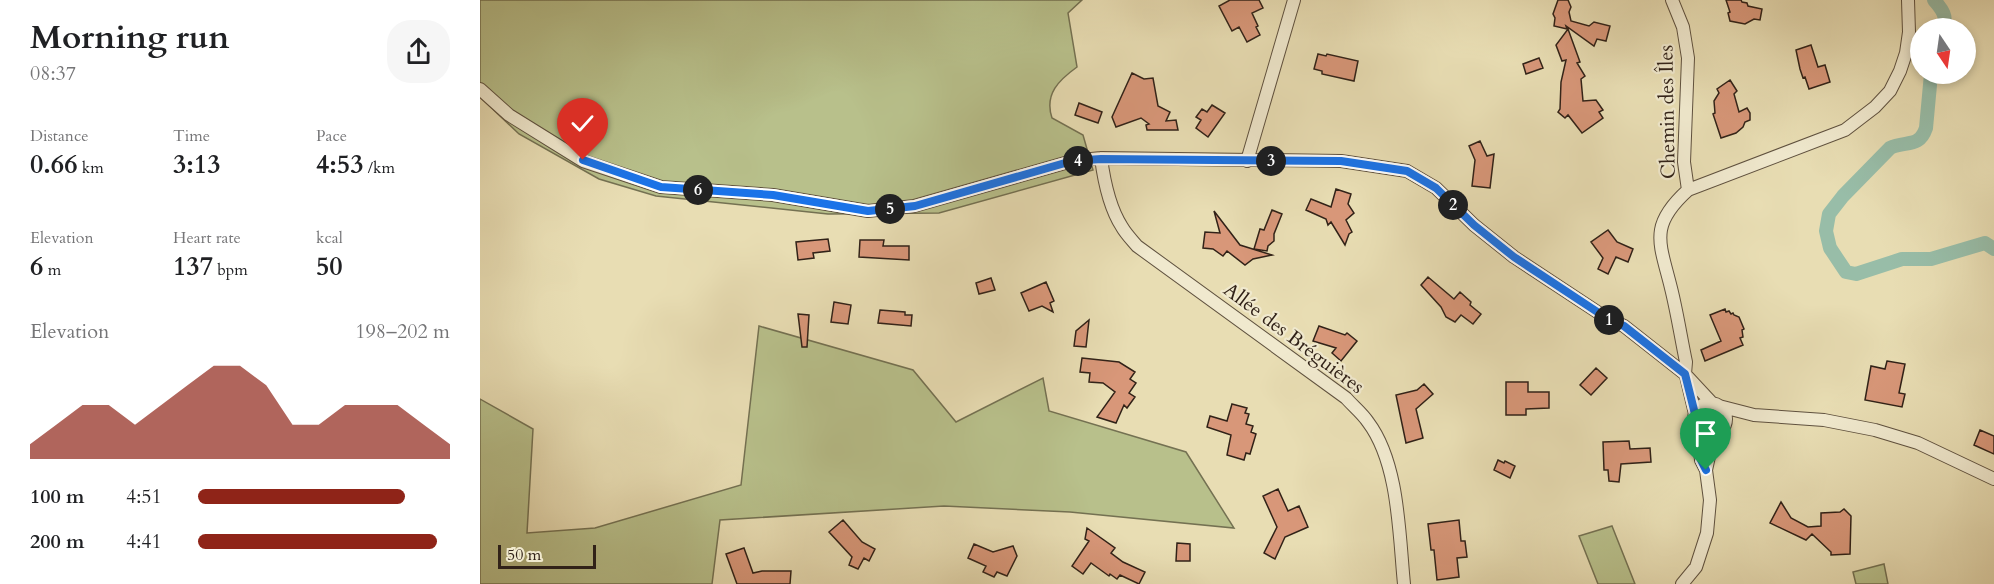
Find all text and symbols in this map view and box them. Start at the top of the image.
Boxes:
text: Morning run [30,15,230,60]
north arrow [1910,18,1976,84]
map controls [1910,18,1976,84]
button: share [387,20,450,83]
street label: Chemin des Îles [1652,45,1682,179]
text: 08:37 [30,60,76,87]
pin [557,98,608,160]
icon: check [566,107,599,140]
text: Distance [30,125,88,147]
text: Time [173,125,210,147]
text: Pace [316,125,347,147]
pin: 4 [1063,146,1093,176]
pin: 3 [1256,146,1286,176]
text: 0.66 [30,147,78,182]
text: 3:13 [173,147,221,182]
text: 4:53 [316,147,364,182]
text: 4 [1074,150,1082,172]
text: 3 [1267,150,1275,172]
text: km [78,157,104,179]
text: /km [364,157,395,179]
pin: 6 [683,175,713,205]
text: 6 [694,179,702,201]
pin: 2 [1438,190,1468,220]
pin: 5 [875,194,905,224]
text: 2 [1449,194,1457,216]
text: 5 [886,198,894,220]
text: Elevation [30,227,94,249]
text: Heart rate [173,227,241,249]
text: kcal [316,227,343,249]
text: 6 [30,249,43,284]
text: 137 [173,249,213,284]
text: 50 [316,249,343,284]
text: m [43,259,61,281]
text: bpm [213,259,248,281]
street label: Allée des Bréguières [1218,276,1370,400]
pin: 1 [1594,305,1624,335]
text: 1 [1605,309,1613,331]
text: Elevation [30,318,109,345]
text: 198–202 m [355,318,450,345]
pin [1680,408,1731,470]
icon: arrive [1689,417,1722,450]
text: 100 m [30,483,85,510]
text: 4:51 [126,483,162,510]
text: 200 m [30,528,85,555]
text: 4:41 [126,528,162,555]
scale bar [498,542,596,570]
text: 50 m [507,544,541,566]

